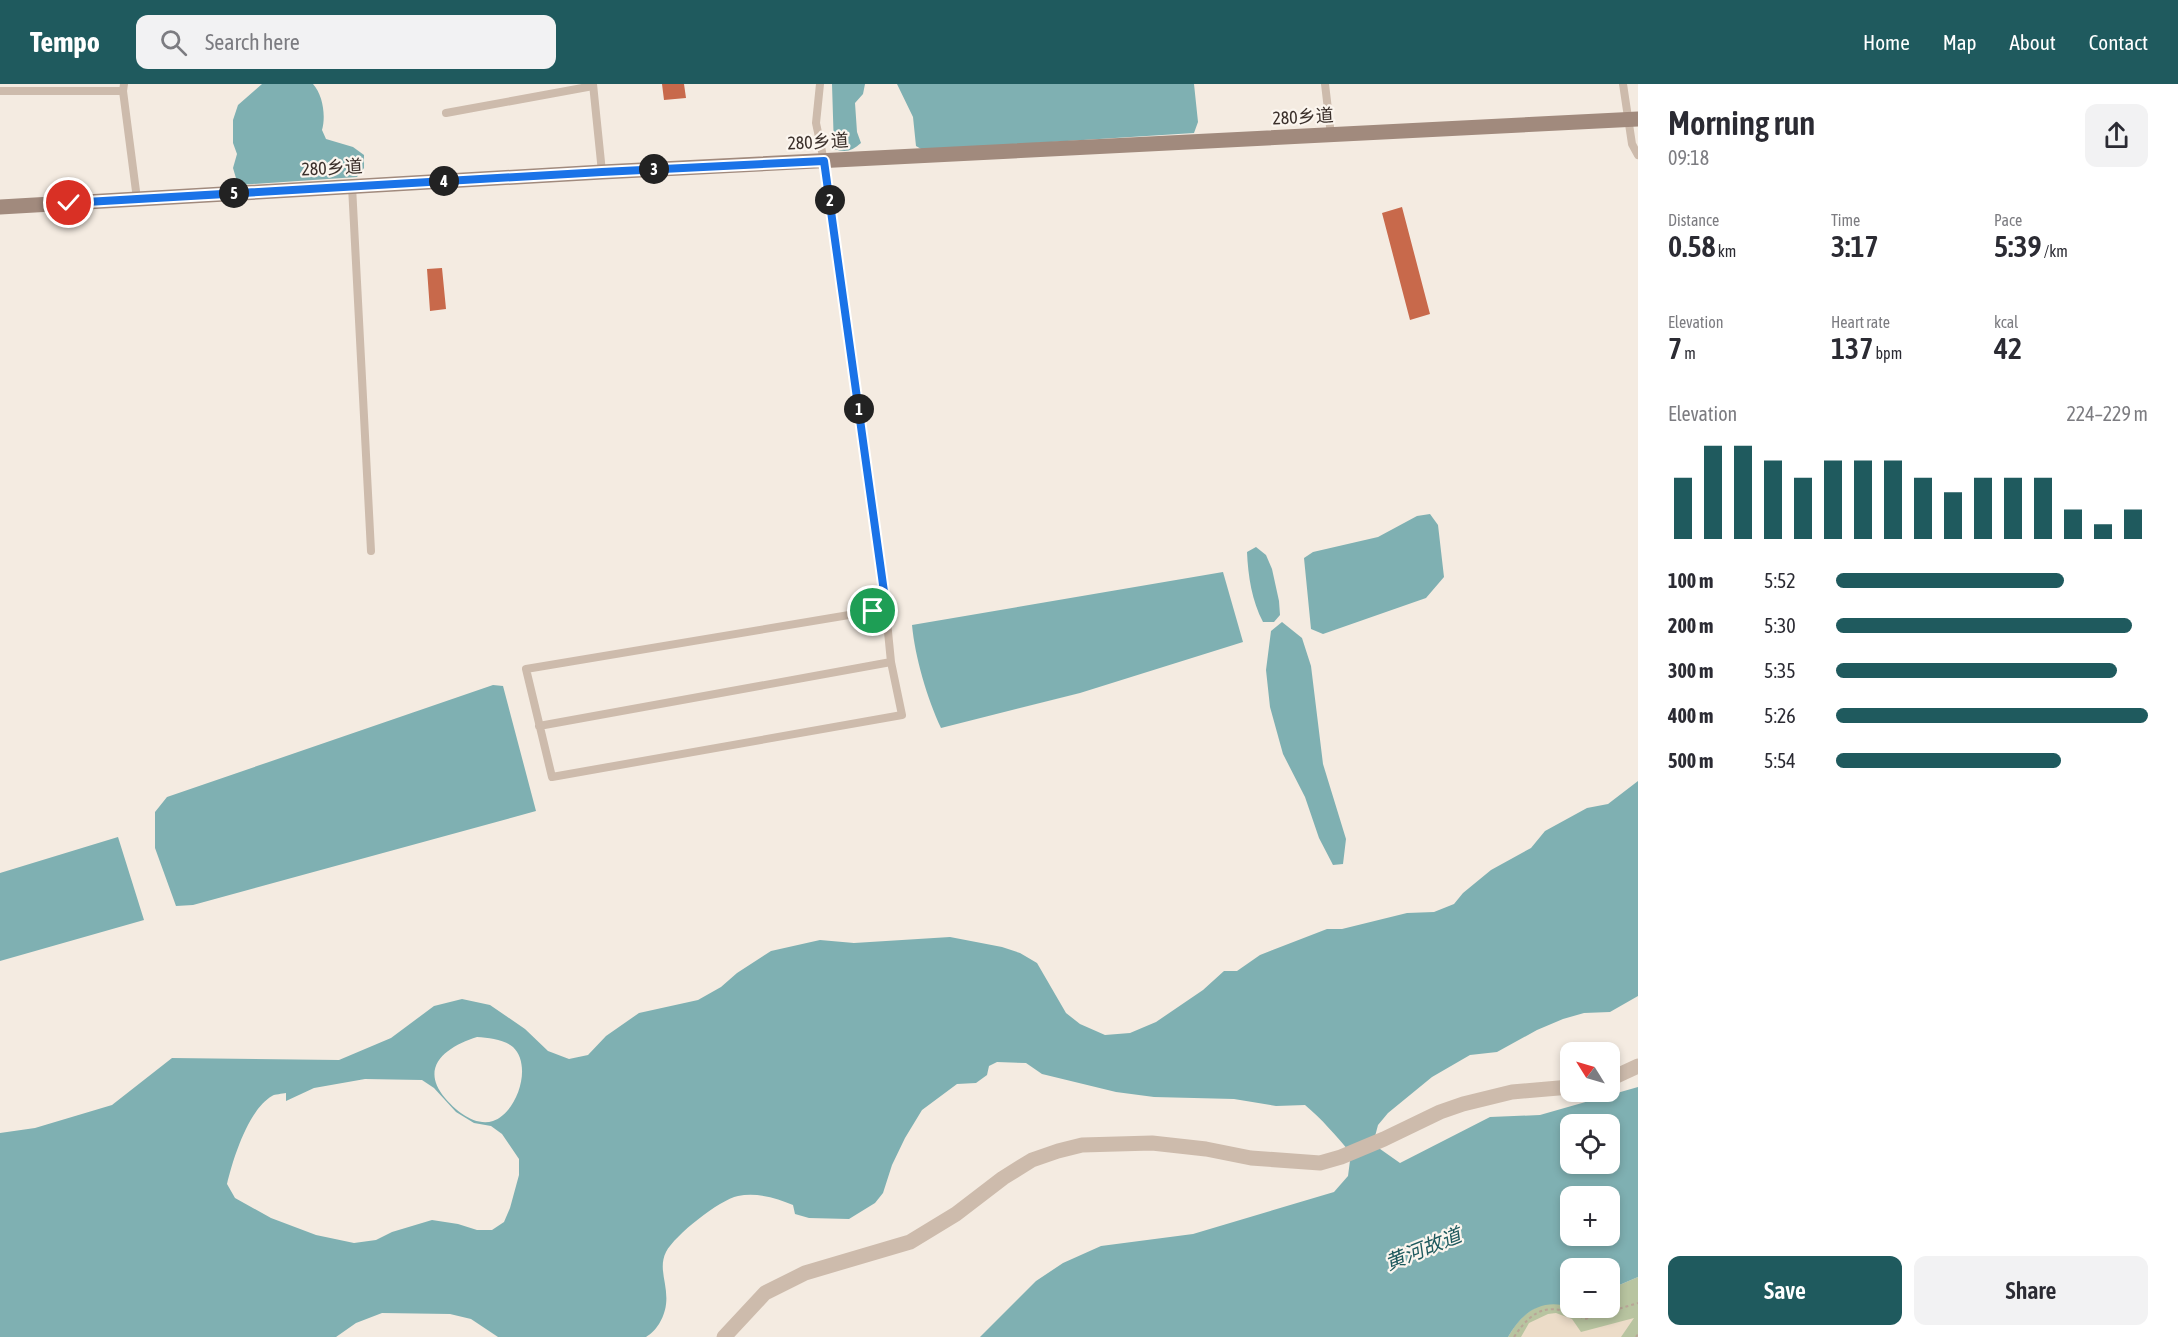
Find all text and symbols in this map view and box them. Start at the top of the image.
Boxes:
search box [136,15,556,69]
text: Tempo [30,26,100,58]
icon: search [157,26,190,59]
text: Search here [205,29,300,55]
text: Home [1863,30,1910,54]
text: Map [1943,30,1977,54]
text: About [2010,30,2056,54]
text: Contact [2089,30,2148,54]
street label: 280乡道 [1272,104,1334,129]
text: Morning run [1668,104,1815,142]
button: share [2085,104,2148,167]
street label: 280乡道 [787,129,849,154]
text: 09:18 [1668,146,1709,169]
pin: 3 [639,154,669,184]
street label: 280乡道 [301,155,363,180]
text: 3 [650,160,658,178]
pin: 4 [429,166,459,196]
text: 4 [440,172,448,190]
pin [43,177,94,228]
pin: 5 [219,178,249,208]
text: 5 [230,184,238,202]
pin: 2 [815,185,845,215]
icon: check [52,186,85,219]
text: 2 [826,191,834,209]
text: Distance [1668,211,1719,229]
text: Time [1831,211,1860,229]
text: Pace [1994,211,2022,229]
text: 0.58 [1668,229,1716,263]
text: 3:17 [1831,229,1879,263]
text: 5:39 [1994,229,2042,263]
text: km [1716,242,1736,260]
text: /km [2042,242,2068,260]
text: Elevation [1668,313,1723,331]
text: Heart rate [1831,313,1890,331]
text: kcal [1994,313,2018,331]
text: 7 [1668,331,1682,365]
text: 137 [1831,331,1873,365]
text: 42 [1994,331,2022,365]
text: m [1682,344,1696,362]
text: bpm [1873,344,1902,362]
pin: 1 [844,394,874,424]
text: 1 [855,400,863,418]
text: Elevation [1668,402,1737,425]
text: 224–229 m [2066,402,2148,425]
text: 100 m [1668,569,1713,592]
text: 5:52 [1764,569,1796,592]
pin [847,585,898,636]
icon: arrive [856,594,889,627]
text: 200 m [1668,614,1713,637]
text: 5:30 [1764,614,1796,637]
text: 300 m [1668,659,1713,682]
text: 5:35 [1764,659,1796,682]
text: 400 m [1668,704,1713,727]
text: 5:26 [1764,704,1796,727]
text: 500 m [1668,749,1713,772]
text: 5:54 [1764,749,1796,772]
north arrow [1560,1042,1620,1102]
map controls [1560,1042,1620,1318]
button: locate [1560,1114,1620,1174]
button: + [1560,1186,1620,1246]
water label: 黄河故道 [1381,1222,1467,1274]
button: Save [1668,1256,1902,1325]
button: Share [1914,1256,2148,1325]
button: − [1560,1258,1620,1318]

